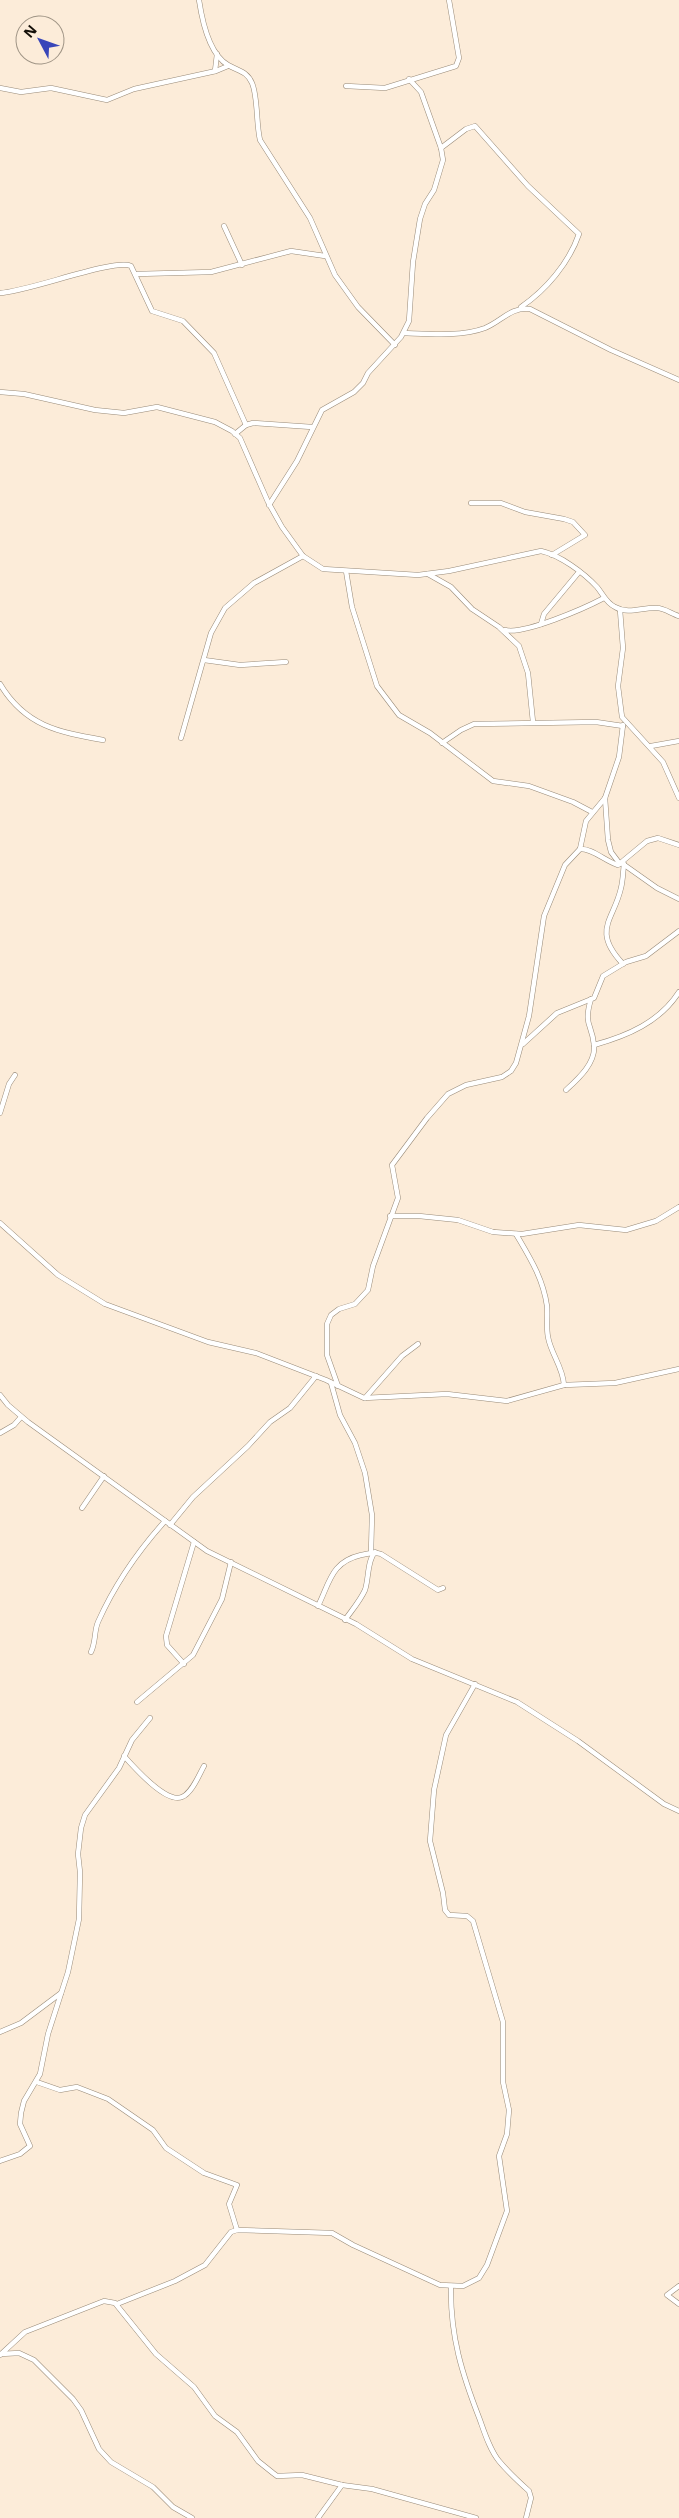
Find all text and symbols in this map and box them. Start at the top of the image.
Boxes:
north arrow [15,15,65,65]
text: N [19,21,41,42]

